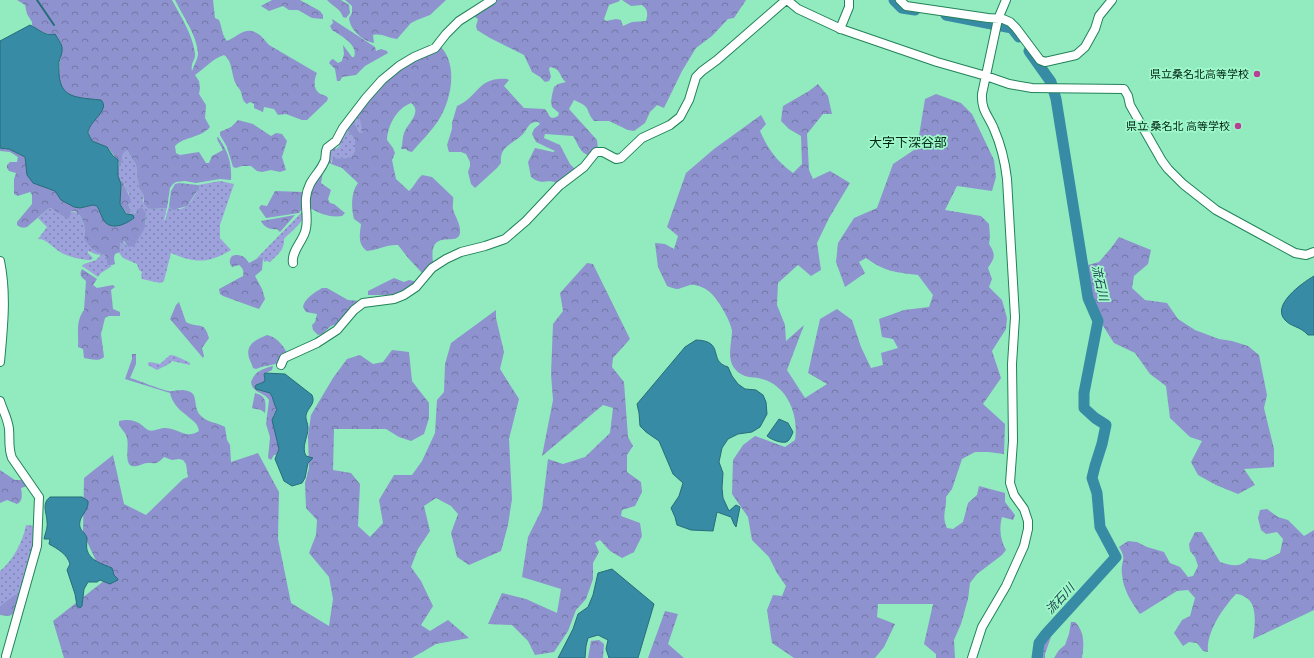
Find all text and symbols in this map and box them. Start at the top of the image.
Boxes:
place label: 県立桑名北高等学校 [1150,67,1249,81]
marker: 県立桑名北高等学校 [1252,69,1262,79]
place label: 県立 桑名北 高等学校 [1126,119,1230,133]
marker: 県立 桑名北 高等学校 [1233,121,1243,131]
district label: 大字下深谷部 [869,134,947,151]
water label: 流石川 [1088,264,1112,304]
water label: 流石川 [1042,579,1079,618]

